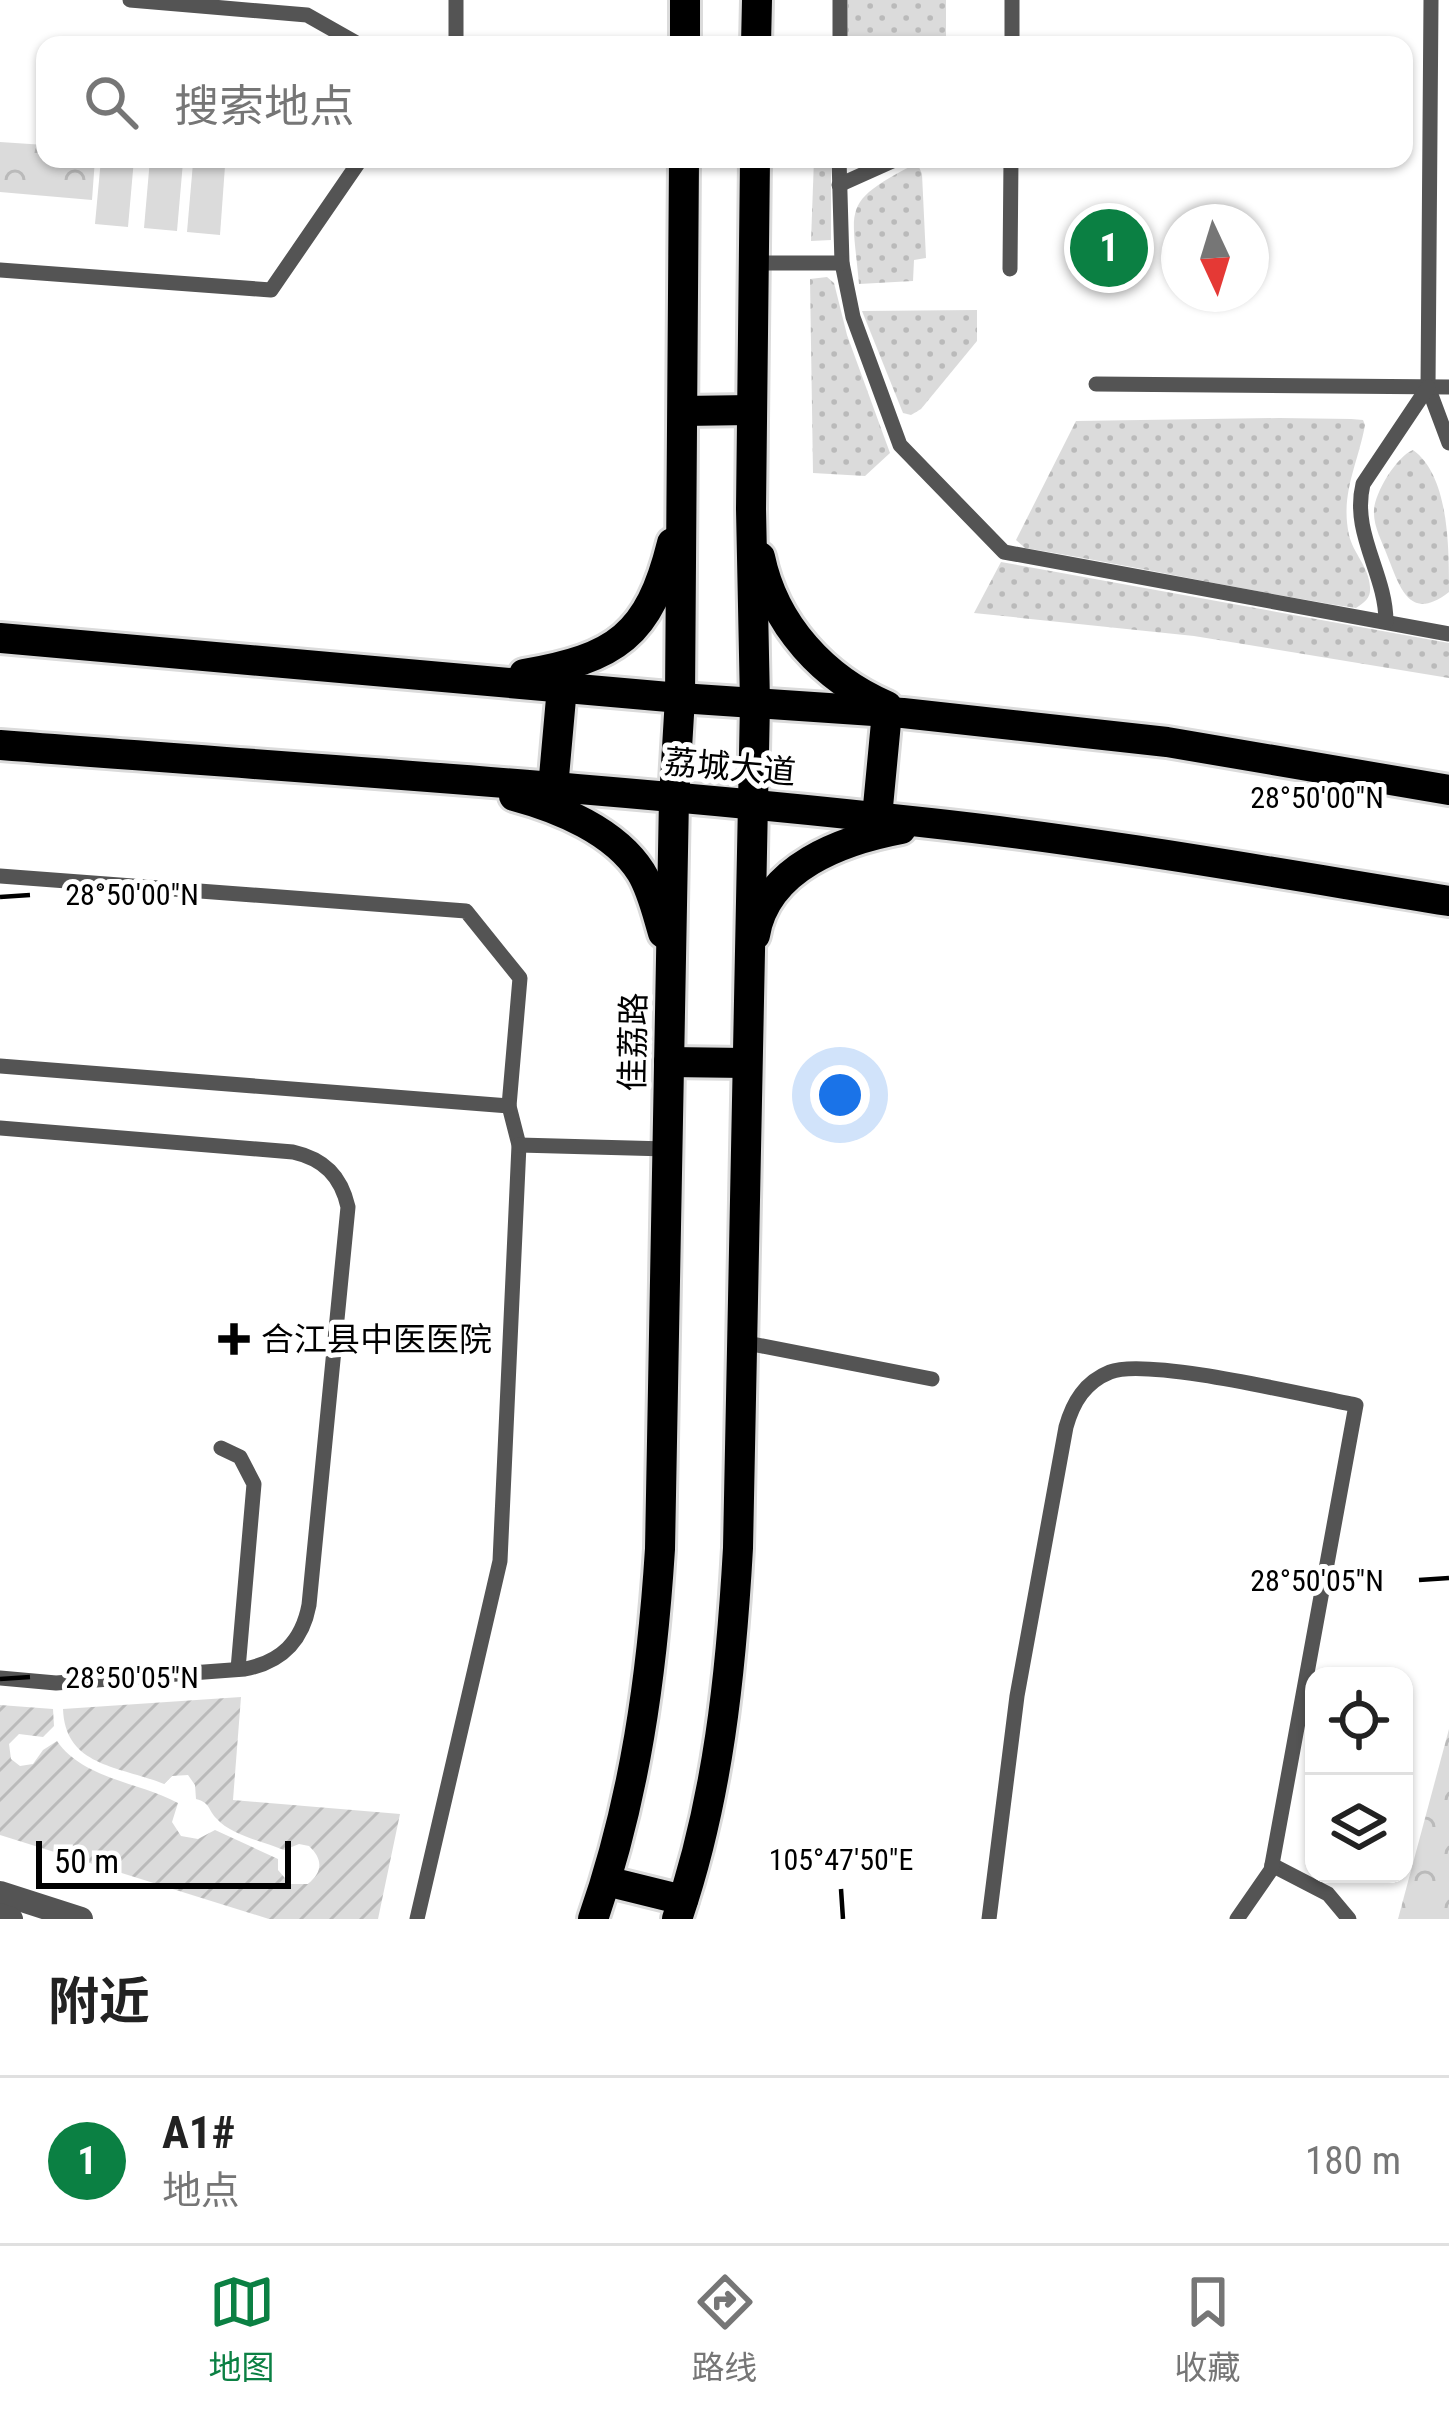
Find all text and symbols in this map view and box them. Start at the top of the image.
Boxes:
search box [36,36,1413,168]
icon: search [78,69,144,135]
text: 搜索地点 [174,80,354,133]
pin: 1 [1070,203,1148,293]
north arrow [1161,204,1269,312]
street label: 荔城大道 [663,742,797,792]
text: 28°50'00"N [1250,780,1384,815]
text: 28°50'00"N [65,877,199,912]
street label: 佳荔路 [613,992,653,1092]
your location [810,1065,870,1125]
place label: 合江县中医医院 [261,1320,492,1359]
marker: 合江县中医医院 [218,1323,250,1355]
text: 28°50'05"N [1250,1563,1384,1598]
text: 28°50'05"N [65,1660,199,1695]
map controls [1305,1667,1413,1883]
button: locate [1305,1667,1413,1775]
button: layers [1305,1775,1413,1883]
scale bar [36,1835,291,1888]
text: 50 m [54,1842,119,1881]
text: 105°47'50"E [769,1842,913,1877]
text: 附近 [48,1972,150,2031]
text: A1# [162,2106,235,2159]
text: 1 [77,2138,97,2184]
text: 180 m [1305,2138,1401,2184]
text: 地点 [162,2168,240,2214]
tab: 地图 [209,2269,275,2389]
tab: 路线 [692,2269,758,2389]
tab: 收藏 [1175,2269,1241,2389]

